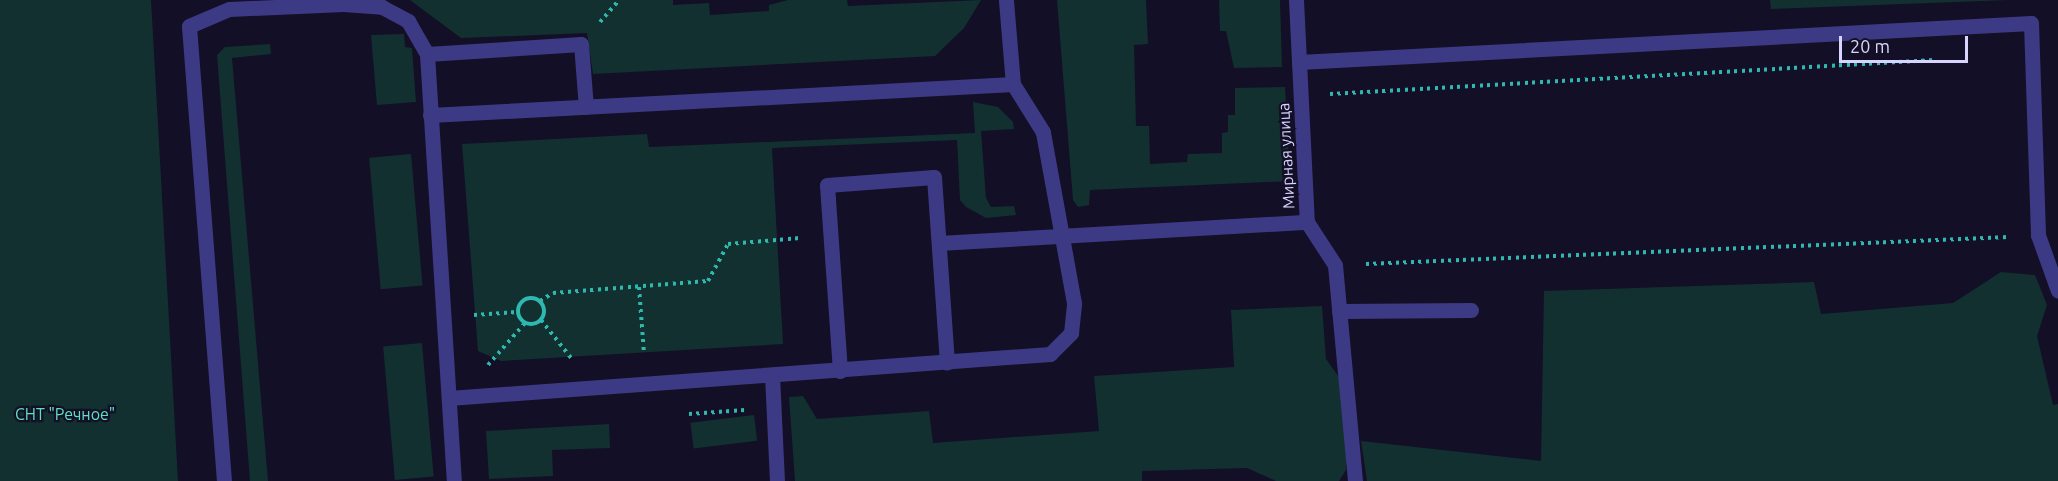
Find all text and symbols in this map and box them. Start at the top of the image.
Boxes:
scale bar [1842,24,1971,62]
text: 20 m [1850,36,1890,56]
street label: Мирная улица [1274,102,1298,210]
park label: СНТ "Речное" [15,404,115,424]

